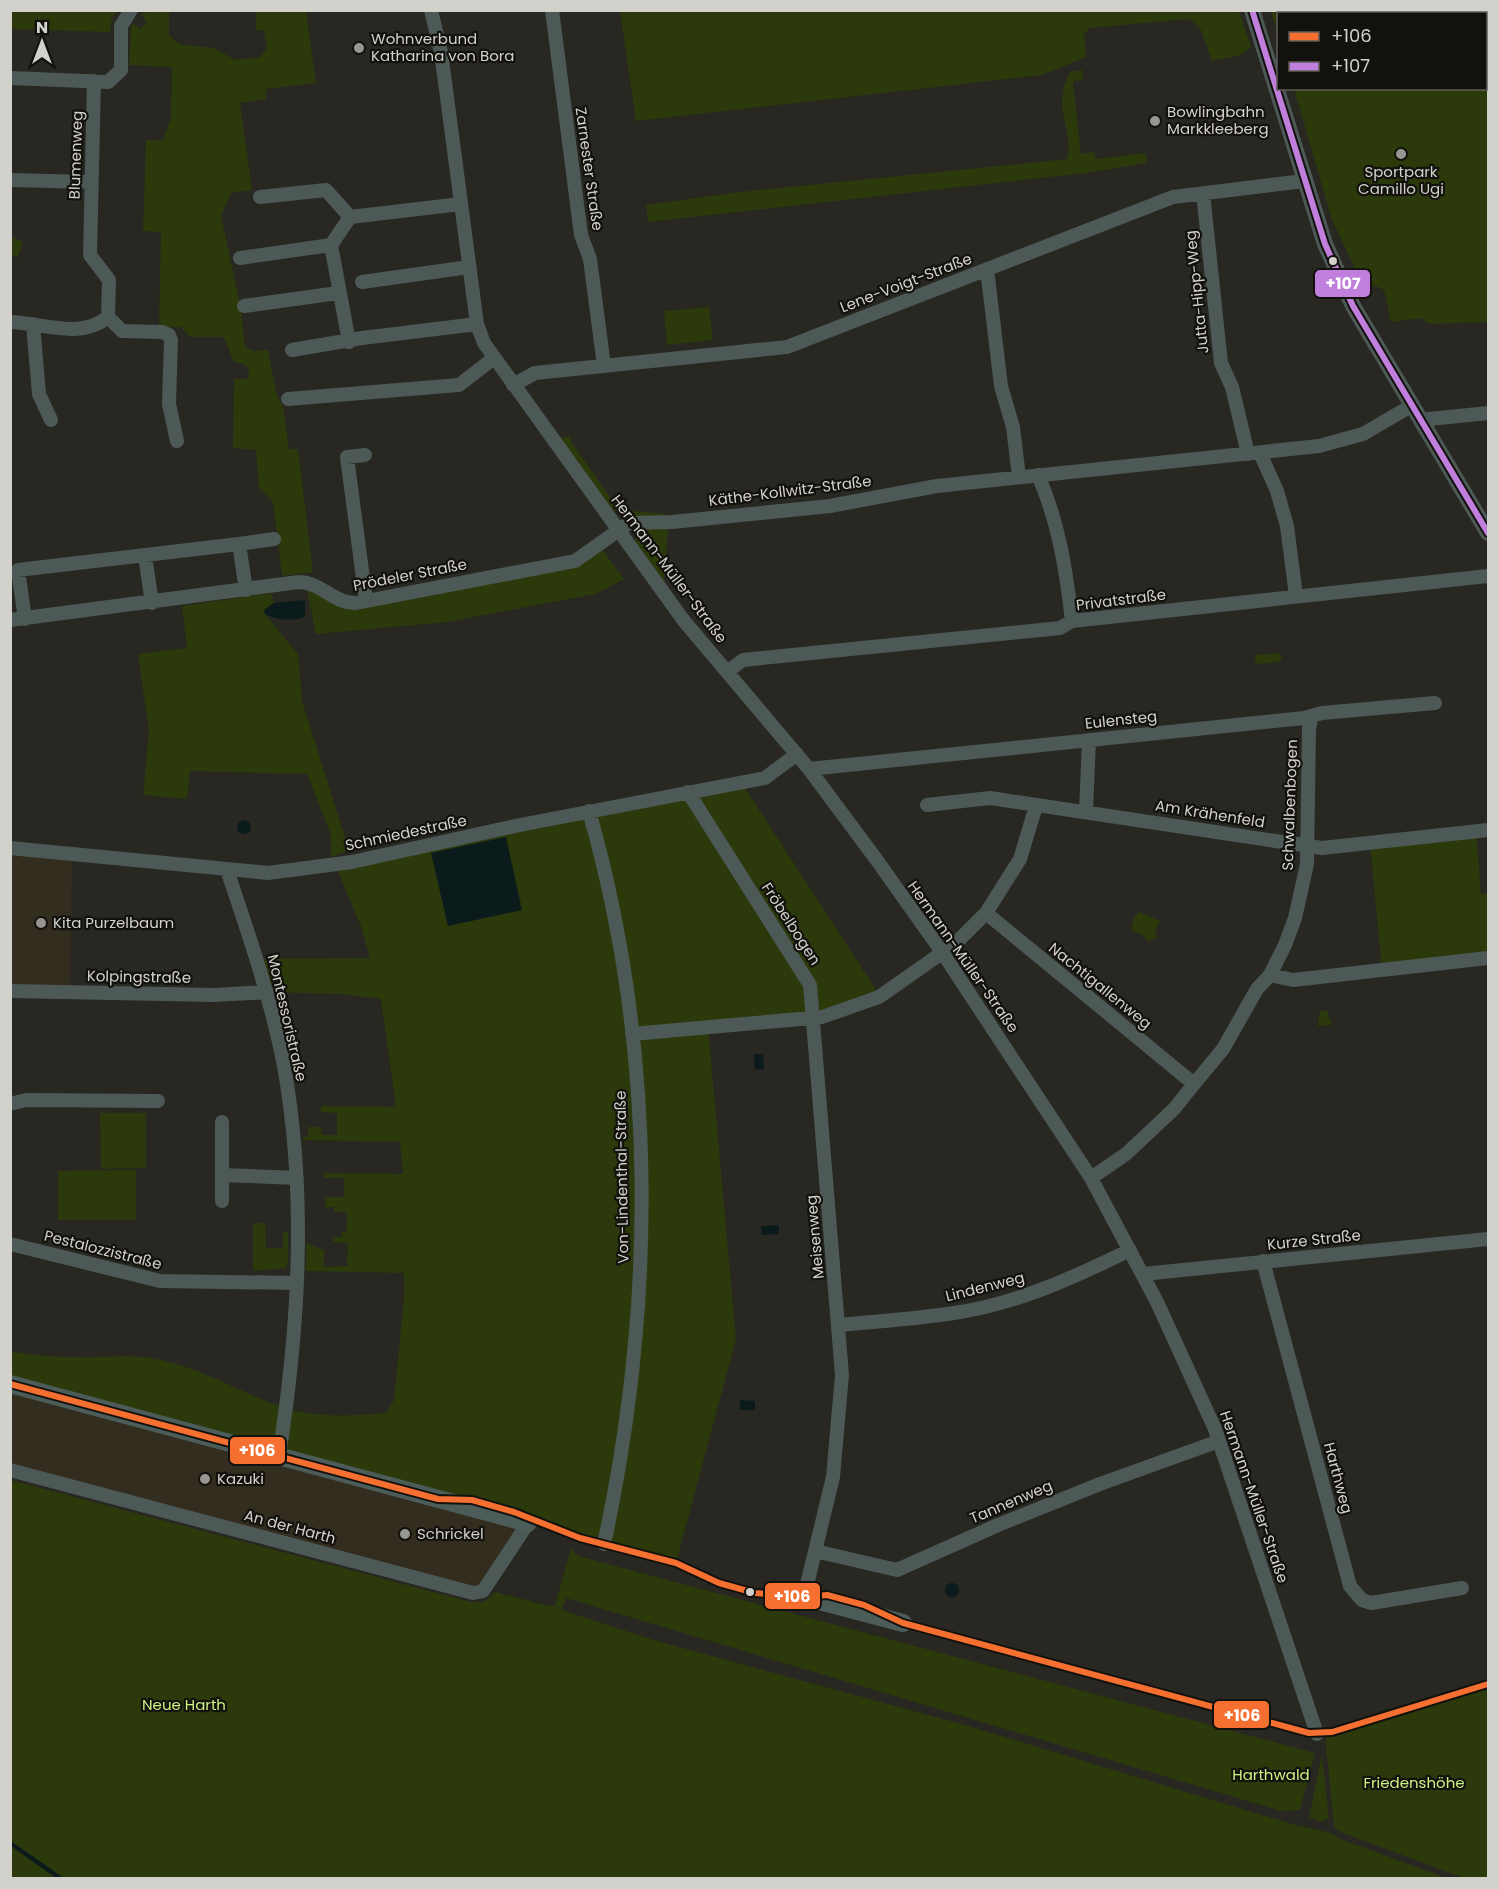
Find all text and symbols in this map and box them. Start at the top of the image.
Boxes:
north arrow [12,12,72,72]
legend [1277,12,1487,90]
text: N [36,16,48,39]
text: +106 [1331,23,1372,48]
place label: Wohnverbund Katharina von Bora [371,28,515,66]
marker: Wohnverbund Katharina von Bora [352,41,366,55]
text: +107 [1331,53,1370,78]
place label: Bowlingbahn Markkleeberg [1167,101,1269,139]
street label: Zarnester Straße [570,106,609,232]
street label: Blumenweg [63,110,88,200]
marker: Bowlingbahn Markkleeberg [1148,114,1162,128]
marker: Sportpark Camillo Ugi [1394,147,1408,161]
place label: Sportpark Camillo Ugi [1358,161,1444,199]
street label: Jutta-Hipp-Weg [1180,230,1213,355]
street label: Lene-Voigt-Straße [837,248,975,317]
unlabelled marker [1327,255,1339,267]
line badge: +107 [1314,269,1371,298]
text: +107 [1325,272,1361,295]
street label: Käthe-Kollwitz-Straße [707,470,872,511]
street label: Hermann-Müller-Straße [607,490,732,647]
street label: Prödeler Straße [351,553,469,596]
street label: Privatstraße [1075,584,1167,615]
street label: Eulensteg [1084,705,1158,734]
street label: Schwalbenbogen [1277,739,1302,871]
street label: Am Krähenfeld [1154,794,1266,833]
street label: Schmiedestraße [343,809,469,856]
street label: Hermann-Müller-Straße [903,877,1024,1037]
street label: Fröbelbogen [757,878,826,969]
place label: Kita Purzelbaum [53,912,174,933]
marker: Kita Purzelbaum [34,916,48,930]
street label: Nachtigallenweg [1044,938,1156,1034]
street label: Montessoristraße [263,952,312,1084]
street label: Kolpingstraße [87,965,191,988]
street label: Von-Lindenthal-Straße [609,1090,634,1264]
street label: Meisenweg [800,1194,829,1280]
street label: Kurze Straße [1266,1224,1362,1255]
street label: Pestalozzistraße [42,1225,164,1274]
street label: Lindenweg [943,1267,1027,1306]
street label: Hermann-Müller-Straße [1215,1408,1294,1586]
line badge: +106 [229,1436,286,1465]
text: +106 [239,1439,275,1462]
street label: Harthweg [1319,1440,1358,1516]
place label: Kazuki [217,1468,264,1489]
marker: Kazuki [198,1472,212,1486]
street label: Tannenweg [966,1475,1055,1528]
street label: An der Harth [242,1504,338,1549]
place label: Schrickel [417,1523,484,1544]
marker: Schrickel [398,1527,412,1541]
line badge: +106 [764,1582,821,1610]
text: +106 [774,1585,810,1608]
unlabelled marker [744,1586,756,1598]
park label: Neue Harth [142,1694,226,1715]
line badge: +106 [1213,1700,1270,1729]
text: +106 [1224,1704,1260,1727]
park label: Harthwald [1232,1764,1310,1785]
park label: Friedenshöhe [1363,1772,1465,1793]

